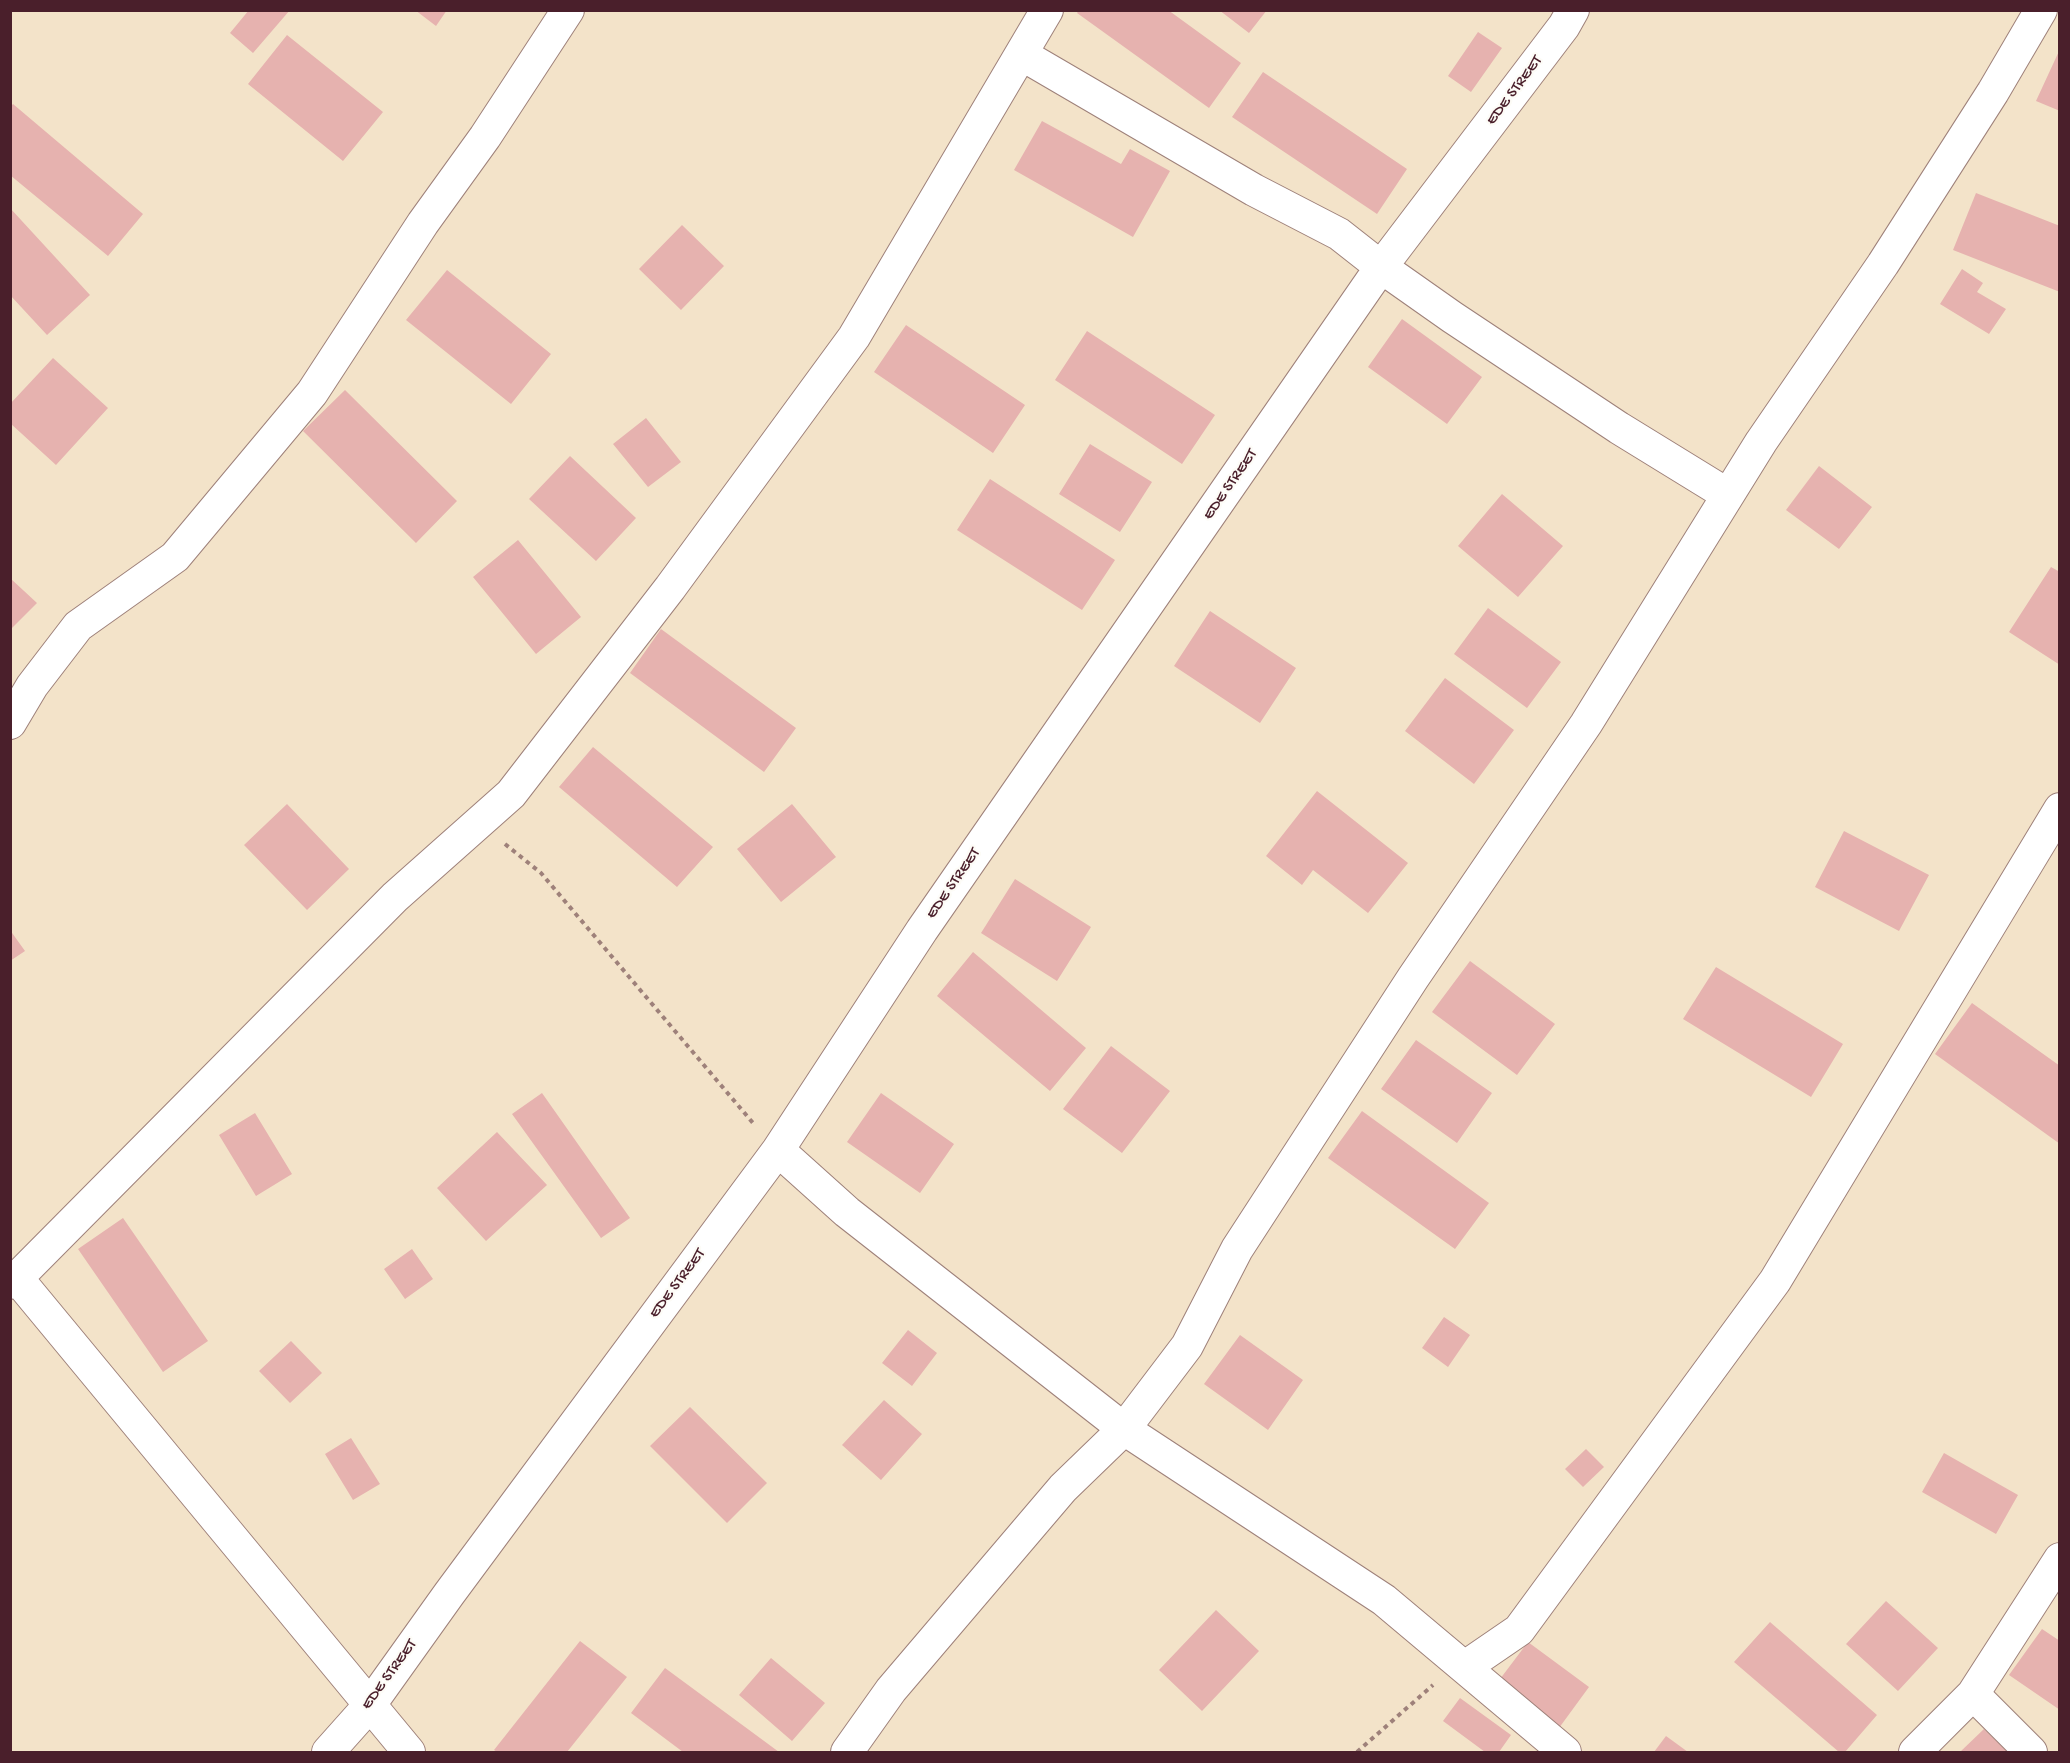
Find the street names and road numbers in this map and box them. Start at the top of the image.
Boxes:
street label: EDE STREET [1483,52,1547,130]
street label: EDE STREET [1200,446,1262,524]
street label: EDE STREET [923,845,985,923]
street label: EDE STREET [646,1245,710,1323]
street label: EDE STREET [358,1636,422,1714]

